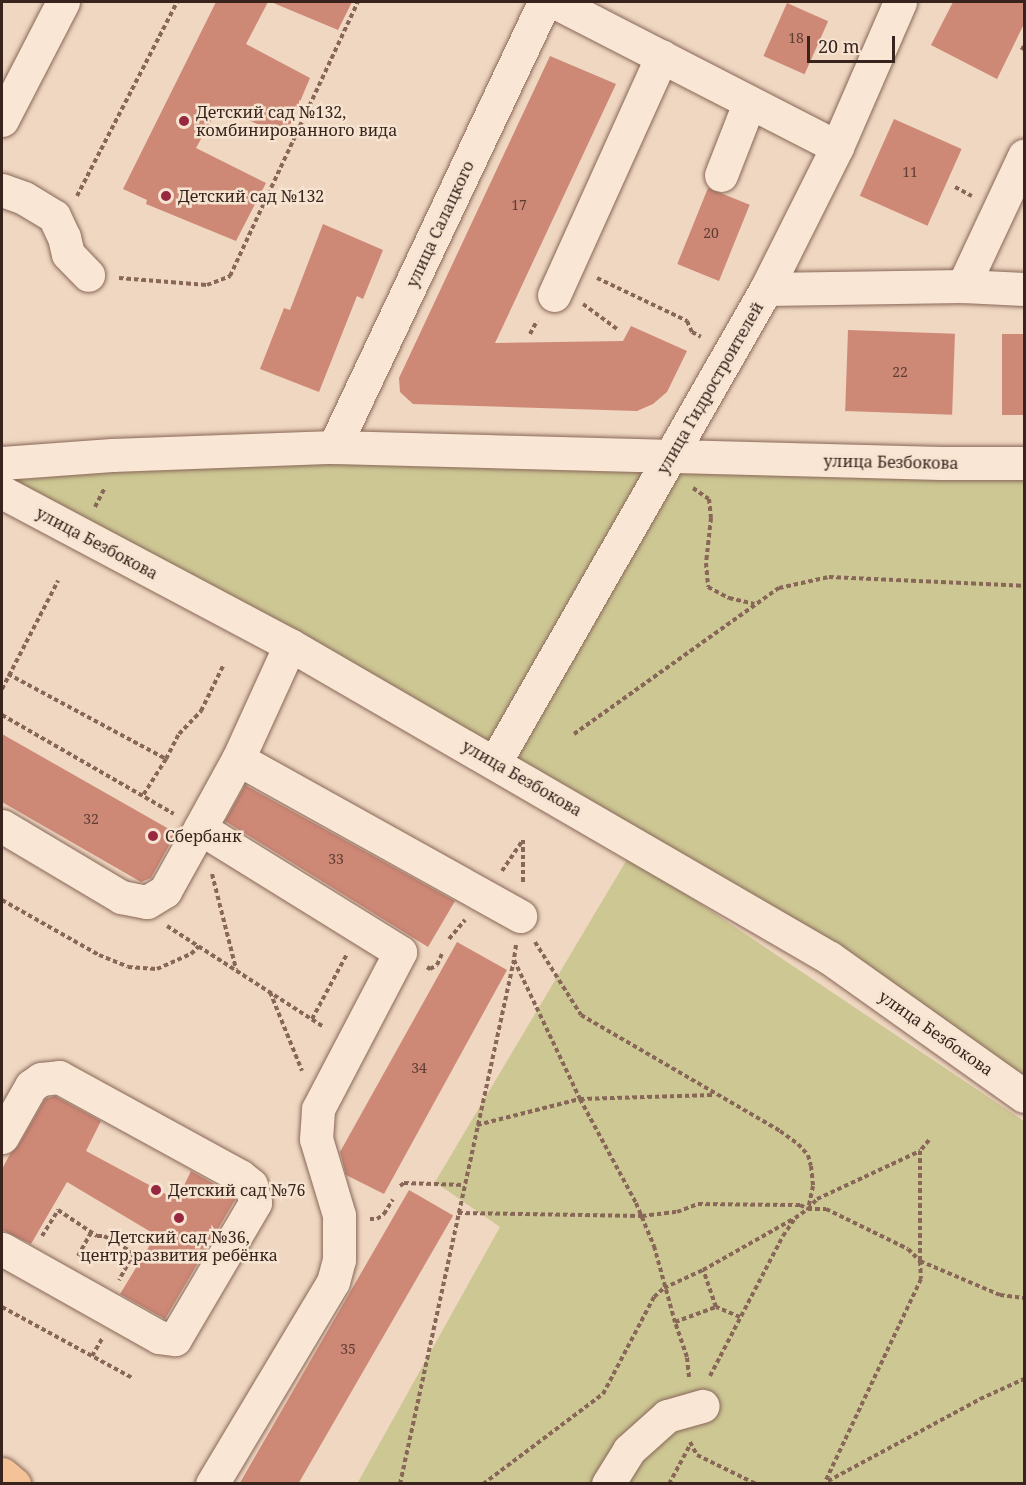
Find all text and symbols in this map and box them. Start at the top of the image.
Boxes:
scale bar [810,24,898,62]
house number: 18 [788,30,804,46]
text: 20 m [818,34,860,58]
place label: Детский сад №132, комбинированного вида [196,102,397,140]
marker: Детский сад №132, комбинированного вида [177,114,191,128]
street label: улица Салацкого [402,158,478,290]
house number: 11 [902,164,918,180]
place label: Детский сад №132 [178,186,324,206]
marker: Детский сад №132 [159,189,173,203]
house number: 17 [511,197,527,213]
house number: 20 [703,225,719,241]
street label: улица Гидростроителей [653,299,767,477]
house number: 22 [892,364,908,380]
street label: улица Безбокова [823,451,959,473]
street label: улица Безбокова [33,503,161,583]
street label: улица Безбокова [459,736,585,820]
house number: 32 [83,811,99,827]
place label: Сбербанк [165,826,242,846]
marker: Сбербанк [146,829,160,843]
house number: 33 [328,851,344,867]
street label: улица Безбокова [875,986,997,1080]
house number: 34 [411,1060,427,1076]
place label: Детский сад №76 [168,1180,305,1200]
marker: Детский сад №76 [149,1183,163,1197]
marker: Детский сад №36, центр развития ребёнка [172,1211,186,1225]
place label: Детский сад №36, центр развития ребёнка [80,1227,278,1265]
house number: 35 [340,1341,356,1357]

